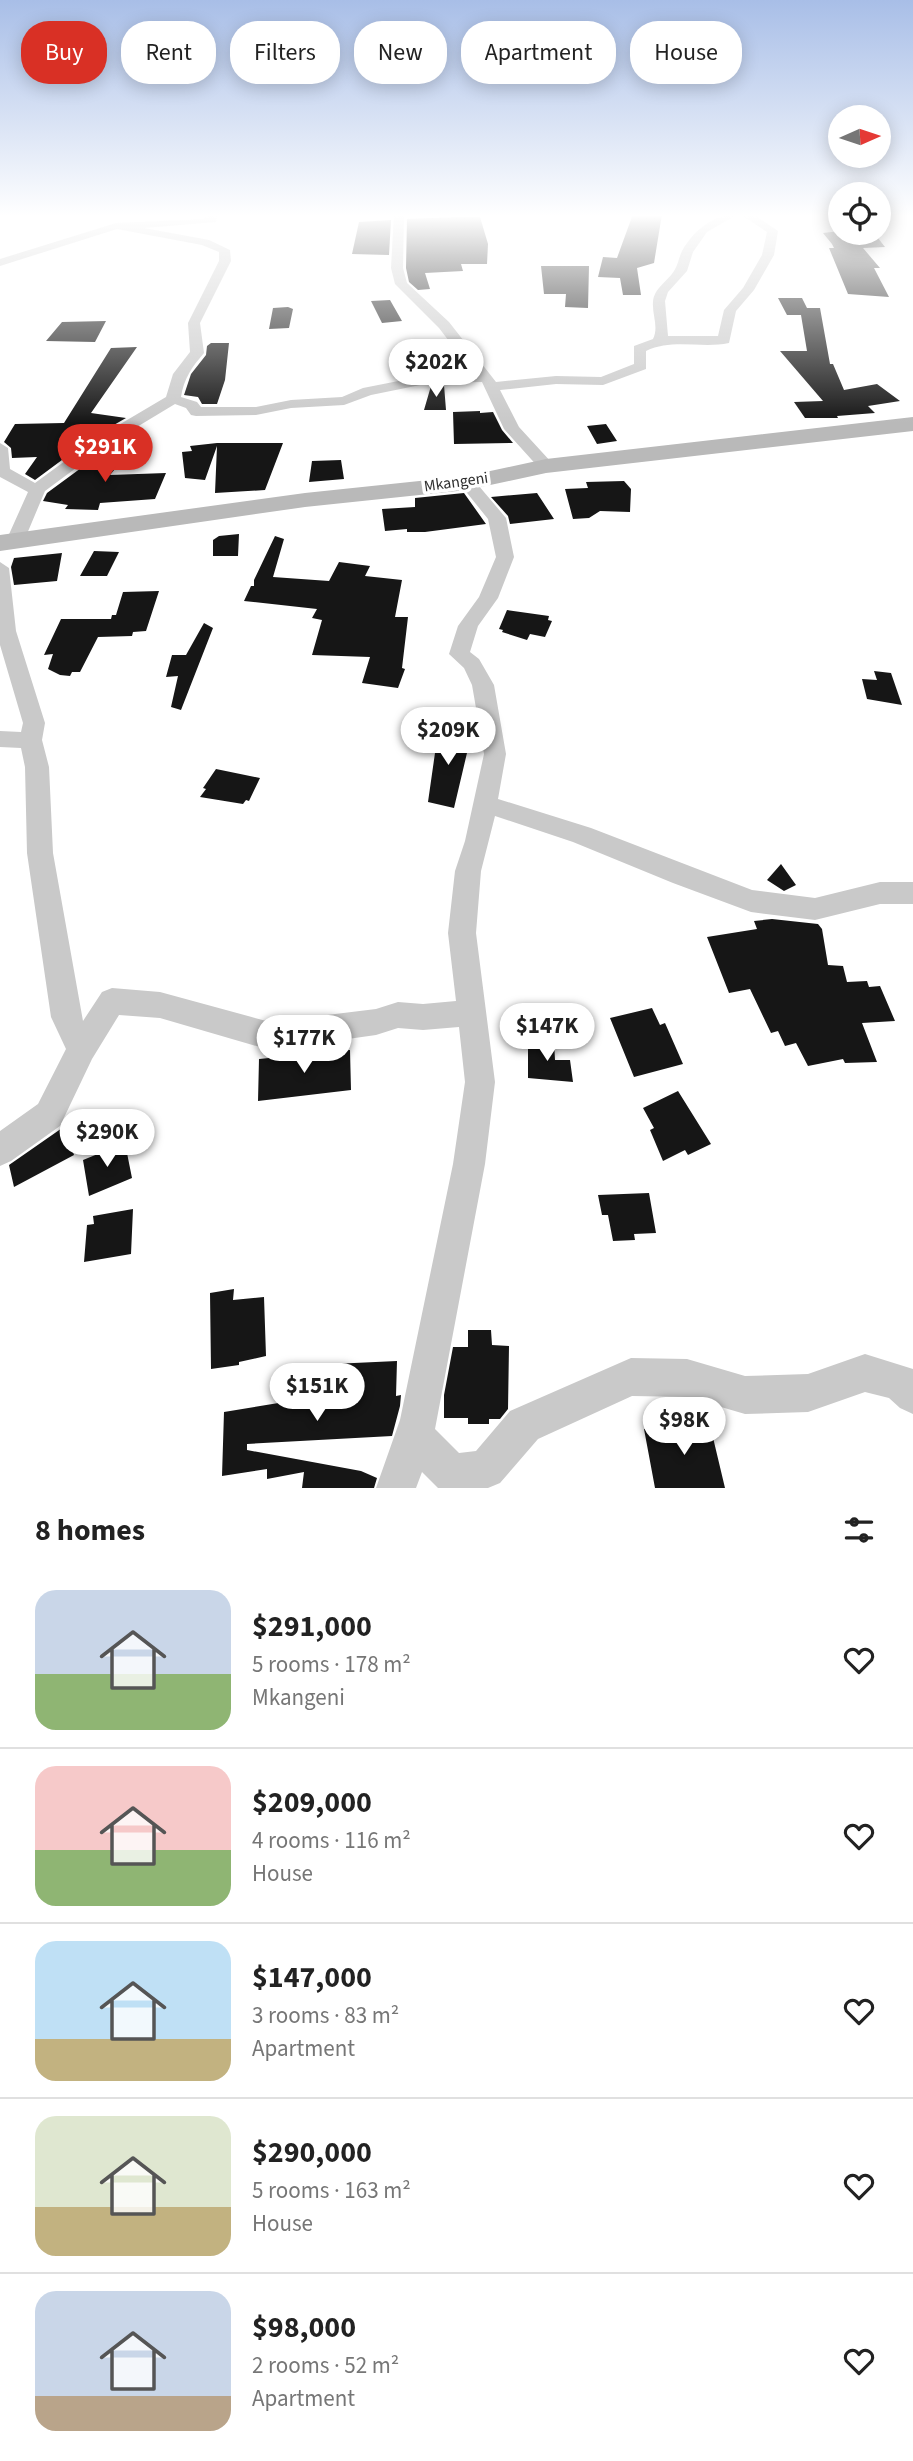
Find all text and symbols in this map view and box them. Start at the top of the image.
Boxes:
chip: Buy [21,21,107,84]
chip: Rent [121,21,216,84]
chip: Filters [230,21,340,84]
chip: New [354,21,447,84]
chip: Apartment [461,21,616,84]
chip: House [630,21,742,84]
north arrow [828,105,891,168]
map controls [828,105,891,245]
button: locate [828,182,891,245]
pin: $202K [387,340,485,399]
text: $202K [405,345,467,378]
pin: $291K [56,424,154,484]
text: $291K [74,430,136,463]
street label: Mkangeni [422,467,490,497]
pin: $209K [399,708,497,767]
text: $209K [417,713,479,746]
pin: $147K [498,1004,596,1063]
text: $147K [516,1009,578,1042]
pin: $177K [255,1016,353,1075]
text: $177K [273,1021,335,1054]
pin: $290K [58,1110,156,1169]
text: $290K [76,1115,138,1148]
pin: $151K [268,1364,366,1423]
text: $151K [286,1369,348,1402]
pin: $98K [643,1398,725,1457]
text: $98K [659,1403,709,1436]
text: 8 homes [35,1509,145,1552]
icon: filters [840,1511,878,1549]
text: $291,000 [252,1605,372,1648]
icon: home [91,1618,175,1702]
icon: heart [840,1641,878,1679]
text: 5 rooms · 178 m² [252,1648,411,1681]
text: Mkangeni [252,1681,345,1714]
text: $209,000 [252,1781,372,1824]
icon: home [91,1794,175,1878]
icon: heart [840,1817,878,1855]
text: 4 rooms · 116 m² [252,1824,411,1857]
text: House [252,1857,313,1890]
text: $147,000 [252,1956,372,1999]
icon: home [91,1969,175,2053]
icon: heart [840,1992,878,2030]
text: 3 rooms · 83 m² [252,1999,399,2032]
text: Apartment [252,2032,355,2065]
text: $290,000 [252,2131,372,2174]
icon: home [91,2144,175,2228]
icon: heart [840,2167,878,2205]
text: 5 rooms · 163 m² [252,2174,411,2207]
text: House [252,2207,313,2240]
text: $98,000 [252,2306,356,2349]
icon: home [91,2319,175,2403]
icon: heart [840,2342,878,2380]
text: 2 rooms · 52 m² [252,2349,399,2382]
text: Apartment [252,2382,355,2415]

